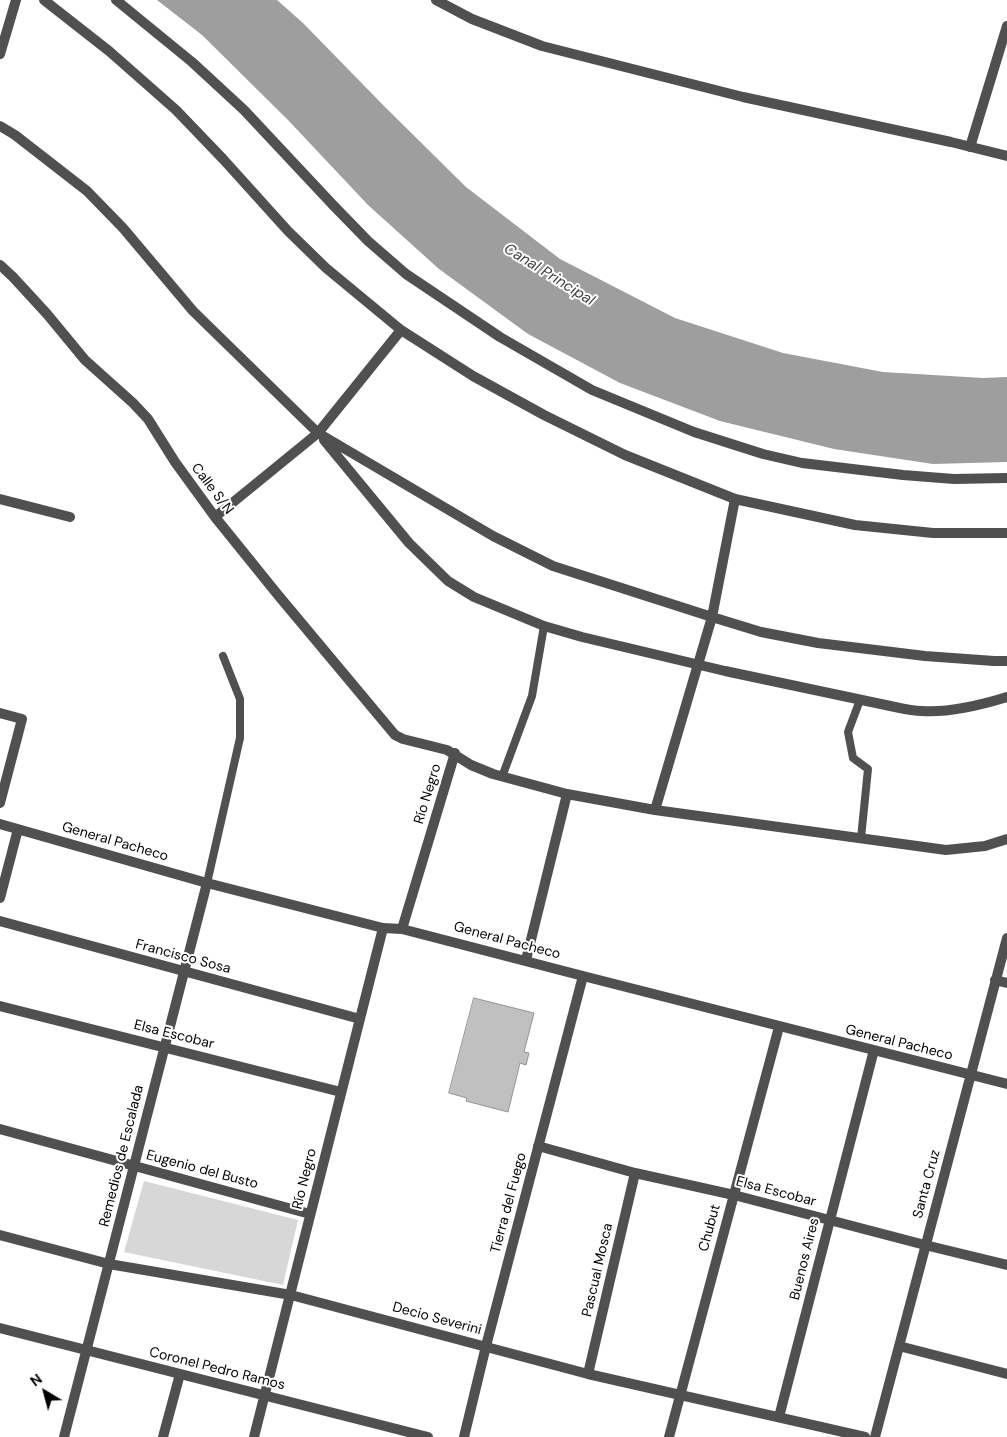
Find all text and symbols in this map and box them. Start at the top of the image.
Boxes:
water label: Canal Principal [500,240,598,310]
street label: Calle S/N [187,460,237,518]
street label: Río Negro [411,762,445,826]
street label: General Pacheco [60,819,170,865]
street label: General Pacheco [452,919,562,963]
street label: Francisco Sosa [134,936,232,978]
street label: Elsa Escobar [132,1017,216,1053]
street label: General Pacheco [844,1022,954,1064]
street label: Remedios de Escalada [96,1083,148,1229]
street label: Eugenio del Busto [144,1147,260,1193]
street label: Río Negro [289,1147,321,1211]
street label: Santa Cruz [910,1148,944,1220]
street label: Tierra del Fuego [487,1151,531,1255]
street label: Elsa Escobar [734,1173,818,1211]
street label: Chubut [696,1202,724,1254]
street label: Buenos Aires [787,1216,823,1302]
street label: Pascual Mosca [579,1222,617,1318]
street label: Decio Severini [391,1299,483,1339]
street label: Coronel Pedro Ramos [147,1344,287,1394]
north arrow [20,1367,70,1417]
text: N [26,1370,45,1390]

